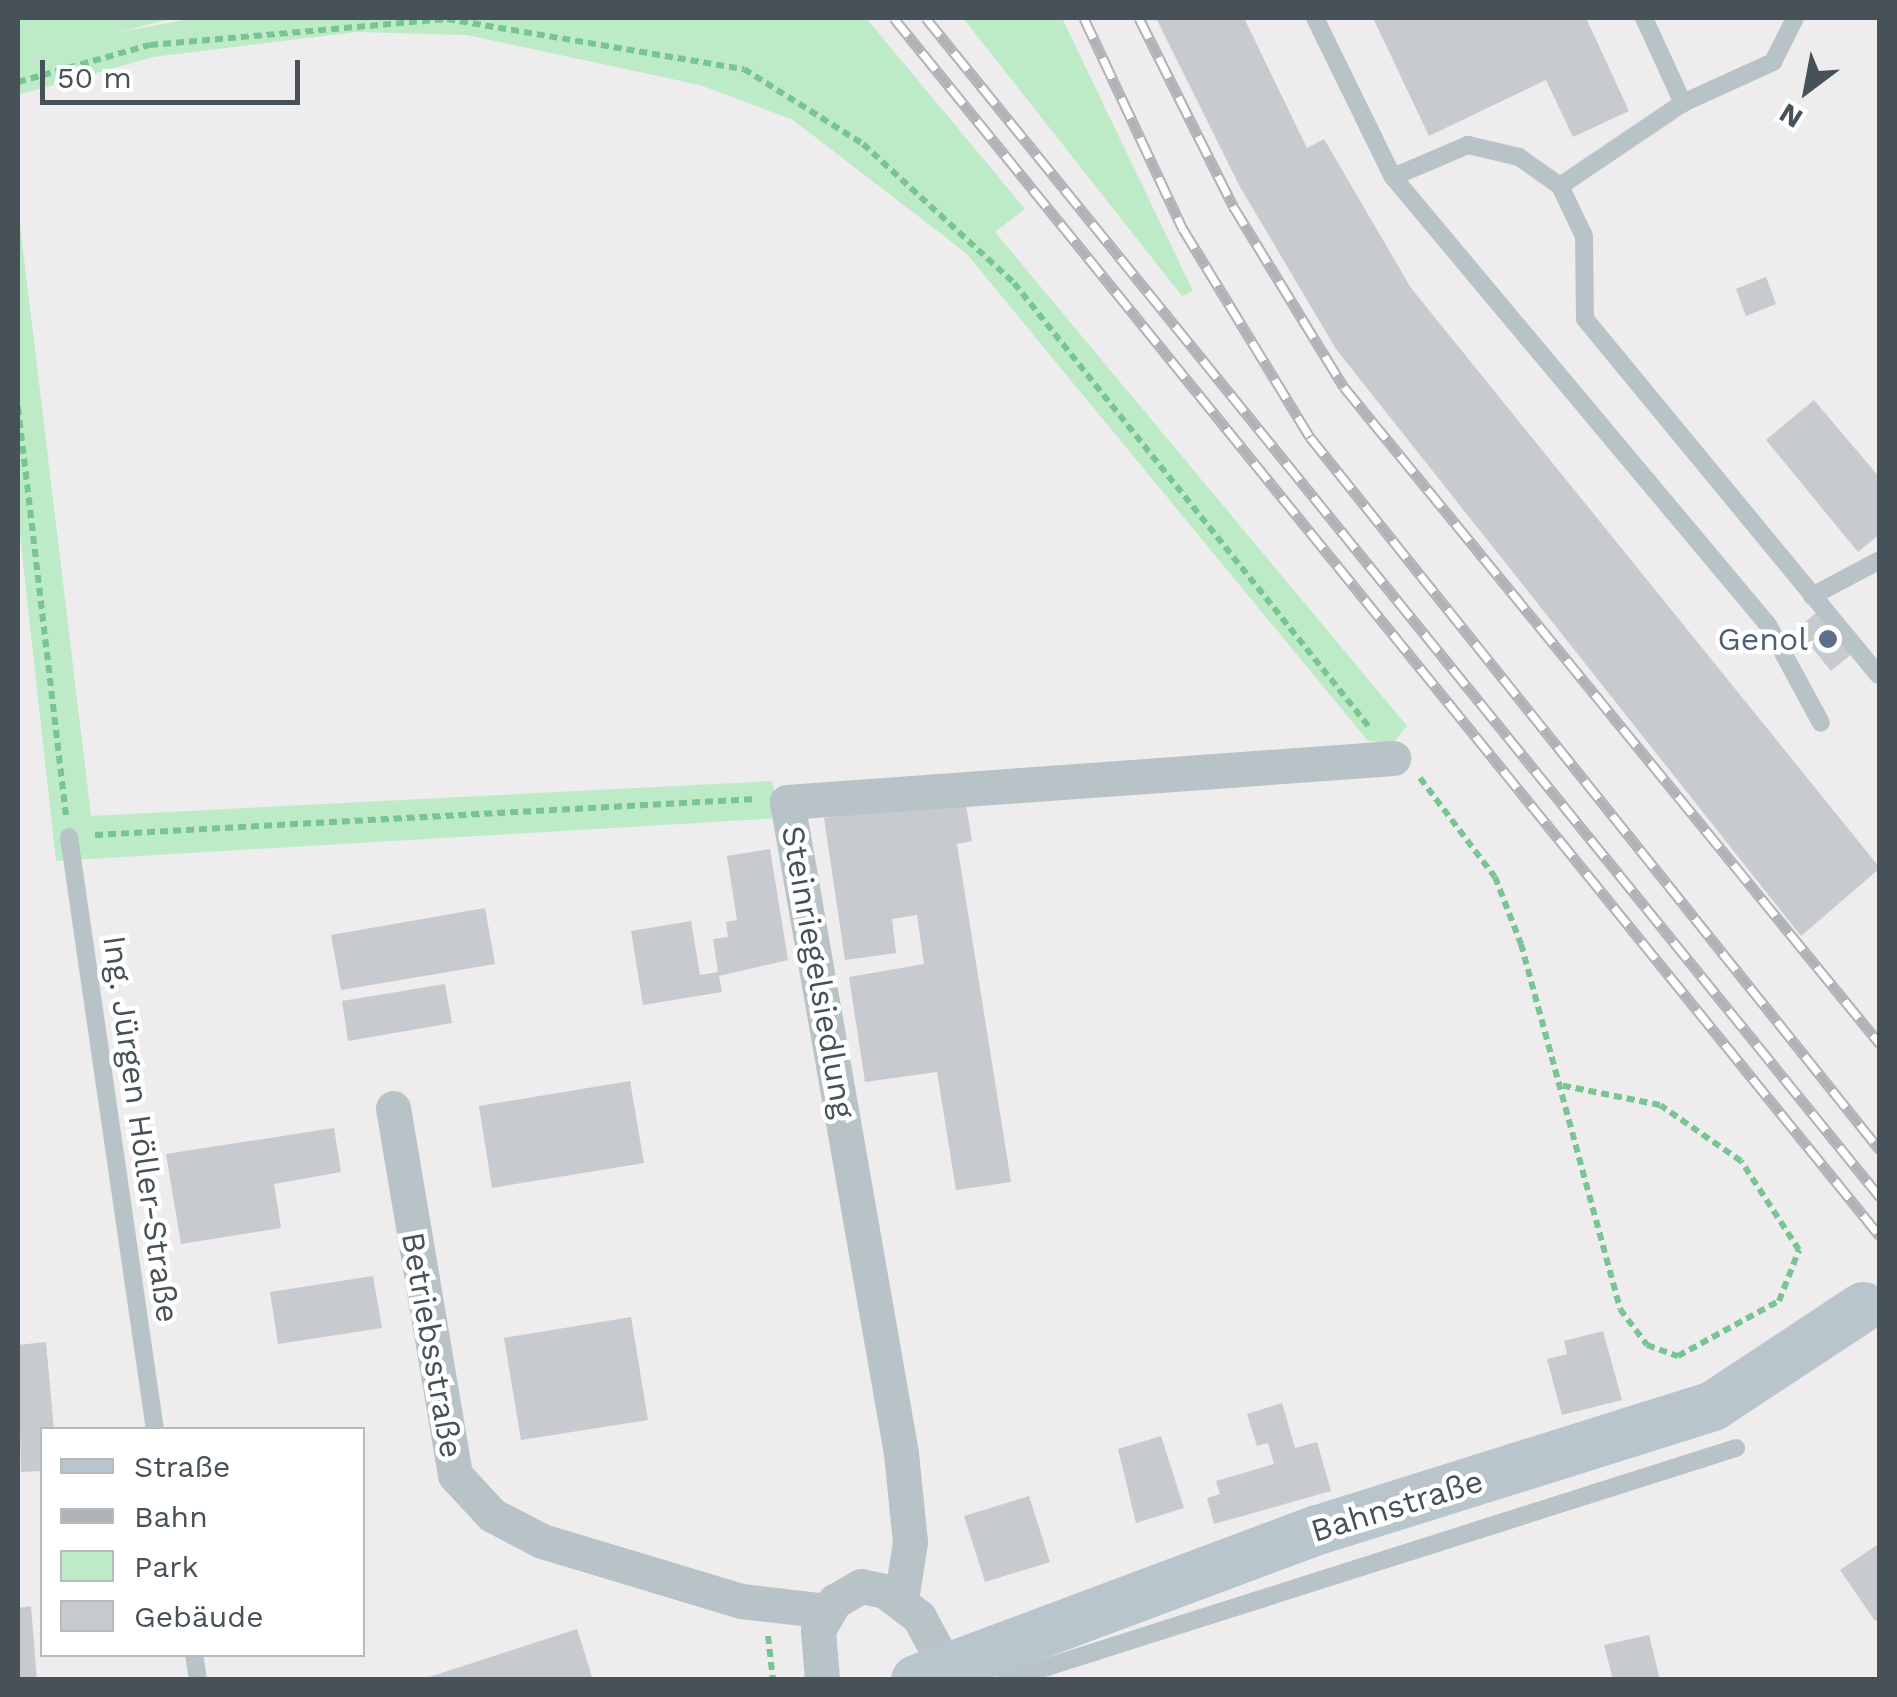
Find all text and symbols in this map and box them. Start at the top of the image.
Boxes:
scale bar [45,40,305,102]
north arrow [1757,40,1857,140]
text: 50 m [57,60,132,95]
text: N [1773,96,1808,135]
place label: Genol [1718,620,1808,658]
marker: Genol [1817,628,1839,650]
street label: Steinriegelsiedlung [773,823,863,1121]
street label: Ing. Jürgen Höller-Straße [95,933,187,1325]
street label: Betriebsstraße [393,1229,471,1461]
legend [40,1427,365,1657]
text: Straße [134,1449,230,1484]
street label: Bahnstraße [1306,1462,1488,1550]
text: Bahn [134,1499,208,1534]
text: Park [134,1549,199,1584]
text: Gebäude [134,1599,263,1634]

